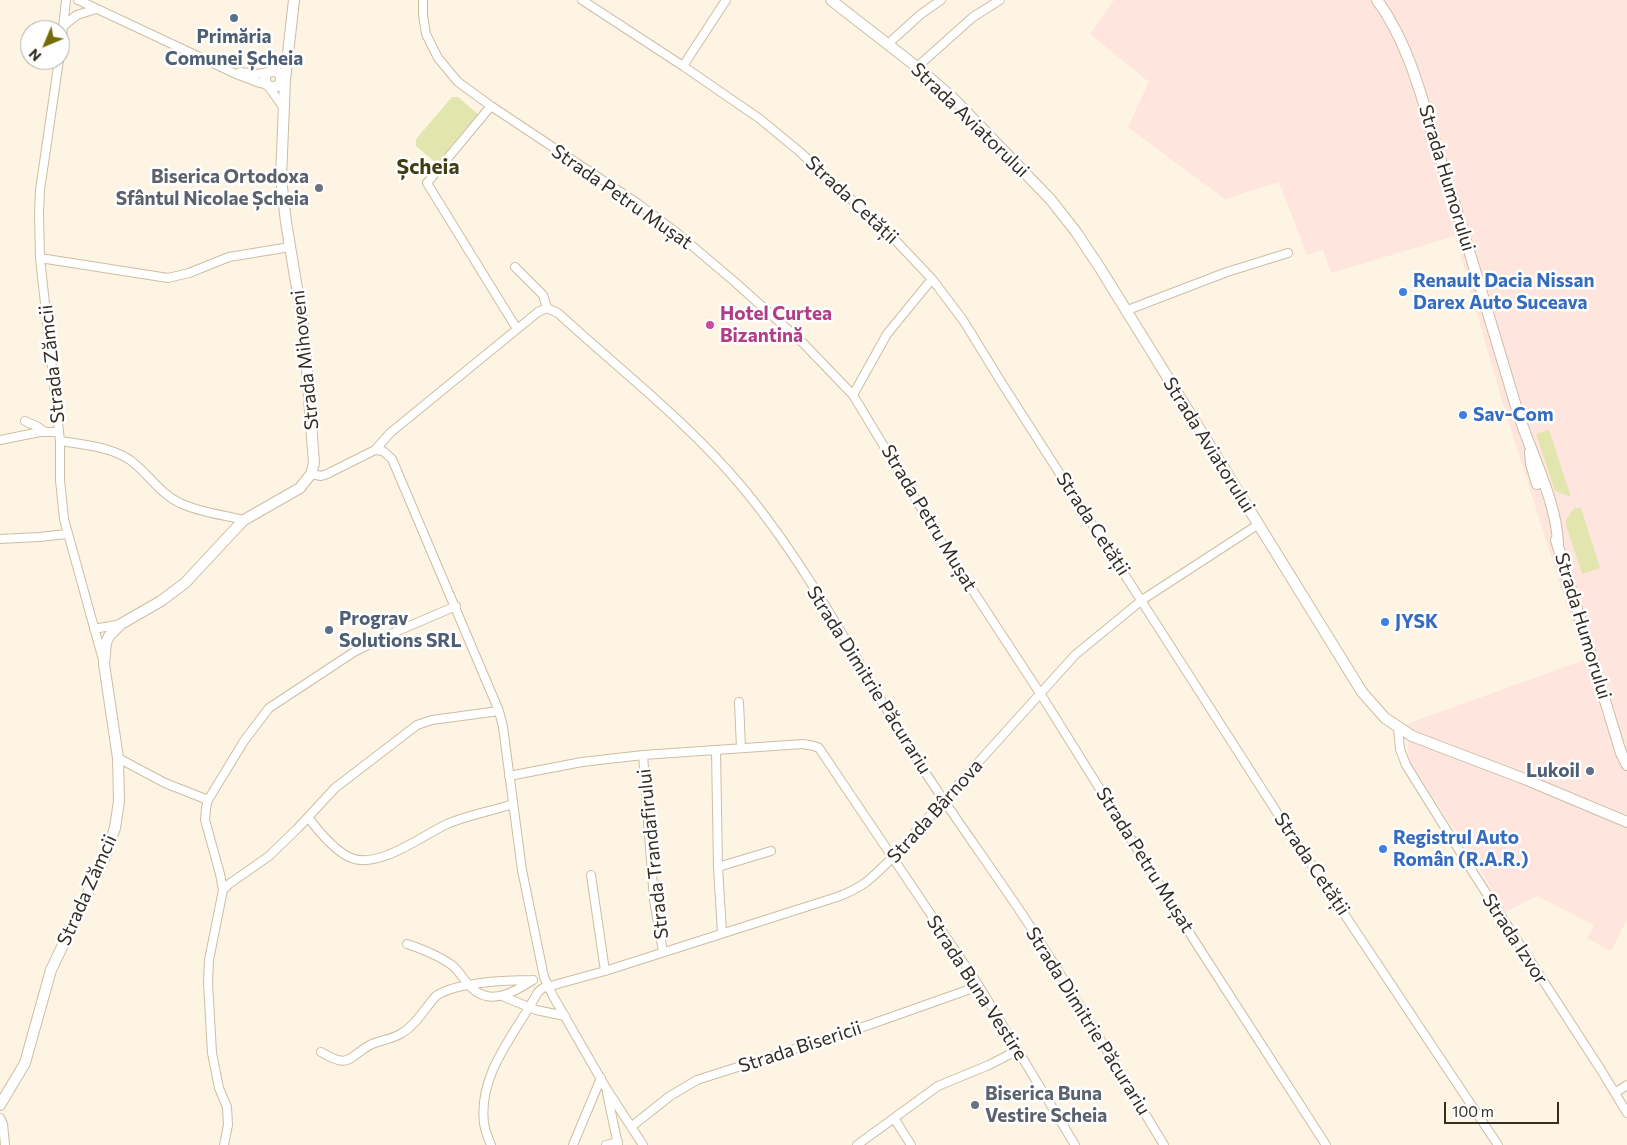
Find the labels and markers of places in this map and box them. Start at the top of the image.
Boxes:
marker: Primăria Comunei Șcheia [228,12,240,24]
place label: Primăria Comunei Șcheia [165,26,303,70]
place label: Biserica Ortodoxa Sfântul Nicolae Șcheia [116,166,309,210]
marker: Biserica Ortodoxa Sfântul Nicolae Șcheia [313,182,325,194]
place label: Renault Dacia Nissan Darex Auto Suceava [1413,270,1594,314]
marker: Renault Dacia Nissan Darex Auto Suceava [1397,286,1409,298]
place label: Hotel Curtea Bizantină [720,303,832,347]
marker: Hotel Curtea Bizantină [704,319,716,331]
place label: Sav-Com [1473,404,1554,426]
marker: Sav-Com [1457,409,1469,421]
place label: Prograv Solutions SRL [339,608,462,652]
place label: JYSK [1395,611,1438,633]
marker: JYSK [1379,616,1391,628]
marker: Prograv Solutions SRL [323,624,335,636]
place label: Lukoil [1526,760,1580,782]
marker: Lukoil [1584,765,1596,777]
place label: Registrul Auto Român (R.A.R.) [1393,827,1529,871]
marker: Registrul Auto Român (R.A.R.) [1377,843,1389,855]
place label: Biserica Buna Vestire Scheia [985,1083,1107,1127]
marker: Biserica Buna Vestire Scheia [969,1099,981,1111]

